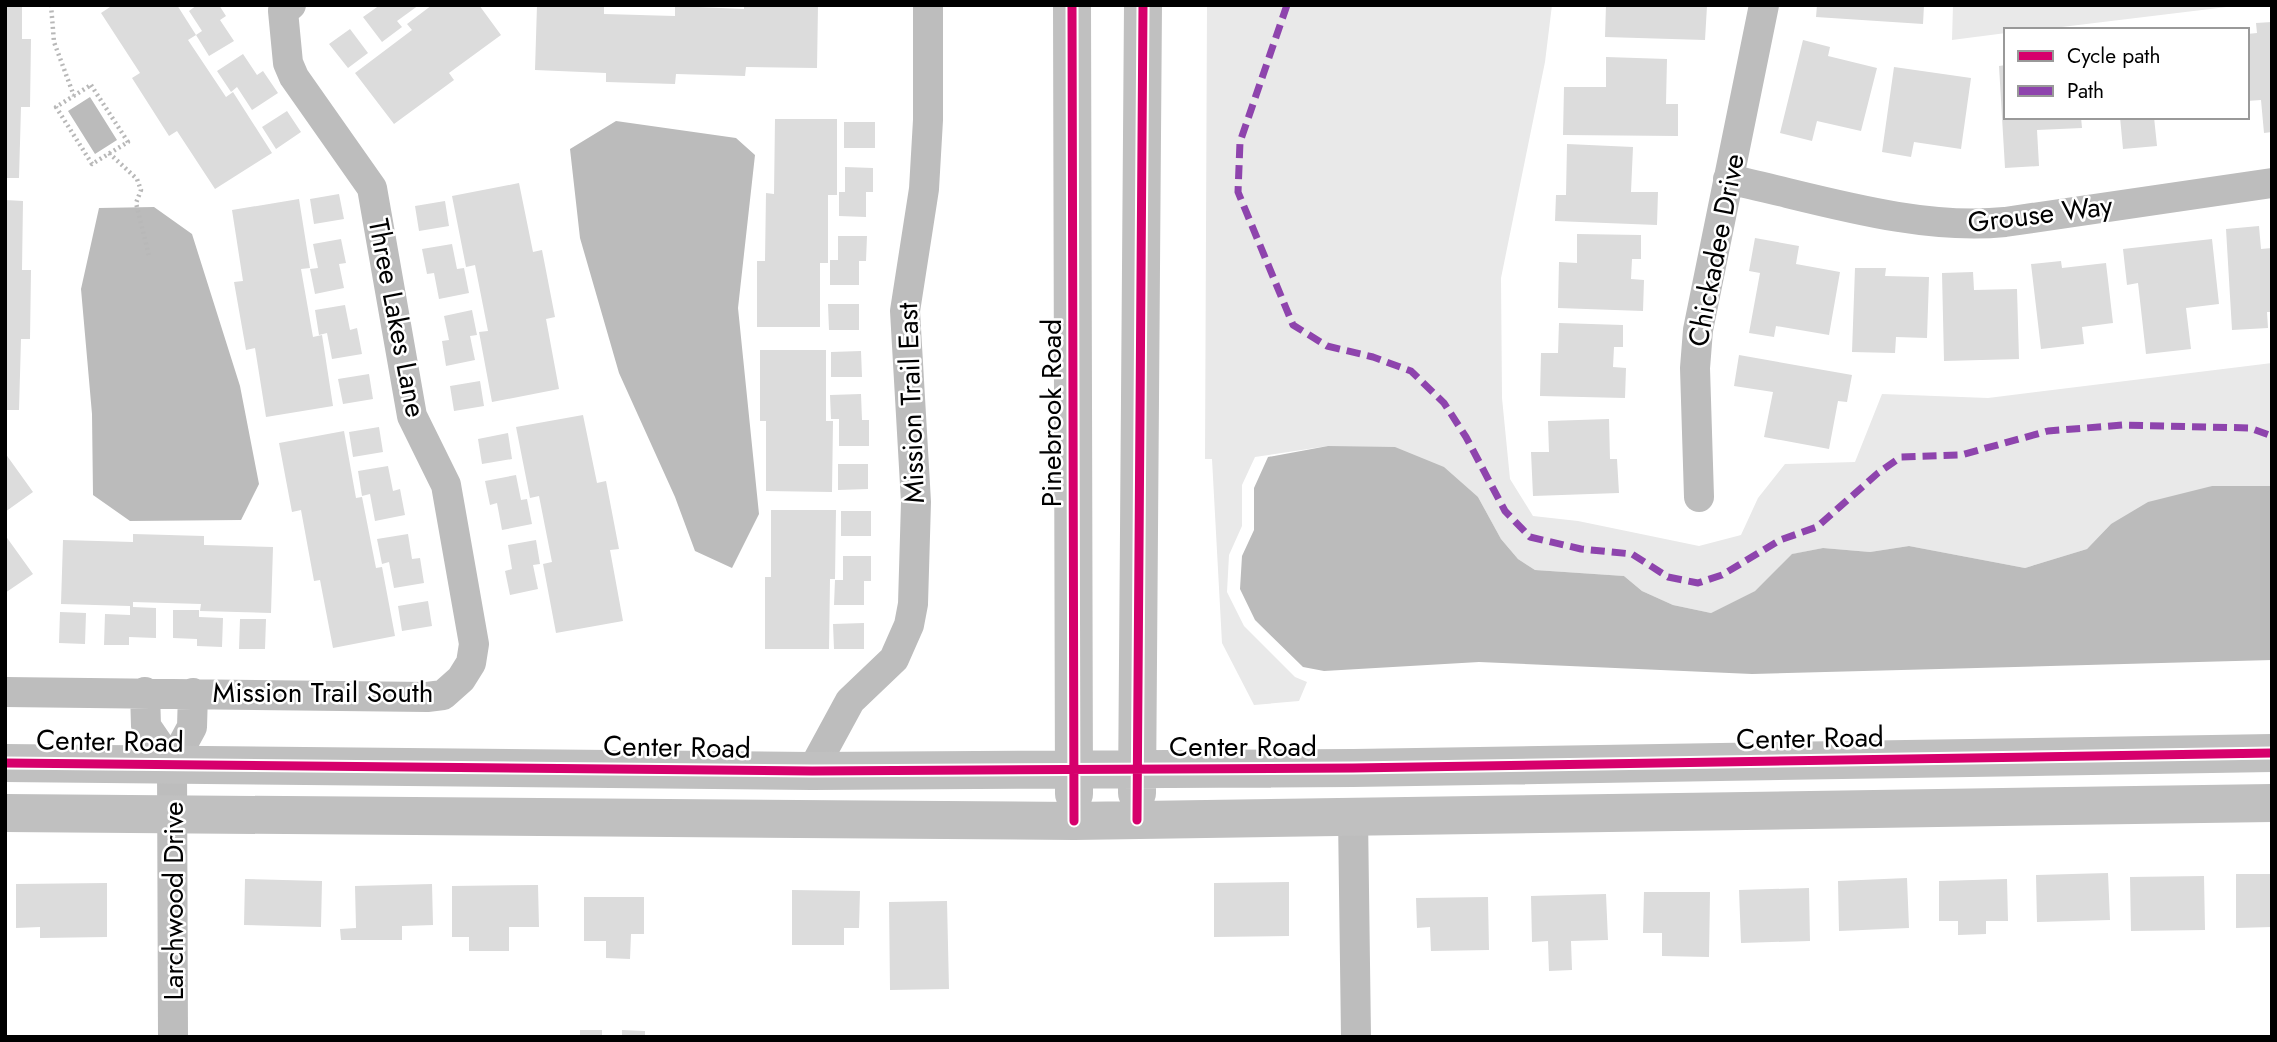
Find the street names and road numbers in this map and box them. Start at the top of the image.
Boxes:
street label: Chickadee Drive [1677,150,1755,350]
street label: Grouse Way [1965,185,2115,243]
street label: Three Lakes Lane [358,215,436,421]
street label: Mission Trail East [887,302,935,504]
street label: Pinebrook Road [1031,319,1072,507]
street label: Mission Trail South [213,672,433,713]
street label: Center Road [1736,716,1884,760]
street label: Center Road [36,719,184,763]
street label: Center Road [603,725,751,769]
street label: Center Road [1169,726,1317,767]
street label: Larchwood Drive [153,802,194,1001]

